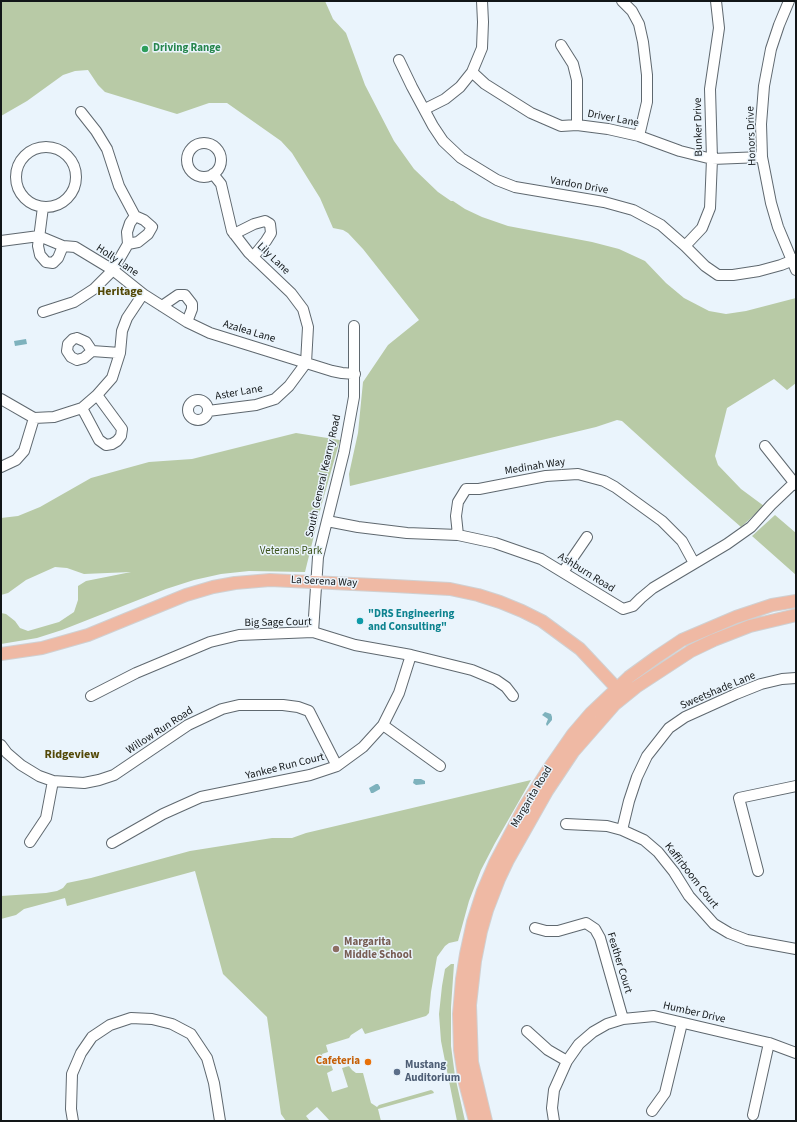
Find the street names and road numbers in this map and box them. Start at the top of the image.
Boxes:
street label: Bunker Drive [692,97,706,157]
street label: Honors Drive [744,106,760,166]
street label: Driver Lane [586,108,640,130]
street label: Vardon Drive [549,174,609,198]
street label: Lily Lane [254,240,292,278]
street label: Holly Lane [93,242,141,280]
street label: Azalea Lane [221,318,277,346]
street label: Aster Lane [214,382,264,404]
street label: South General Kearny Road [303,413,345,539]
street label: Medinah Way [504,456,566,478]
street label: Ashburn Road [555,550,617,596]
street label: La Serena Way [290,574,358,590]
street label: Big Sage Court [244,616,312,630]
street label: Sweetshade Lane [678,669,758,713]
street label: Willow Run Road [124,704,196,758]
street label: Yankee Run Court [244,751,326,783]
street label: Margarita Road [508,764,556,830]
street label: Kaffirboom Court [661,840,721,912]
street label: Feather Court [603,931,635,995]
street label: Humber Drive [661,999,727,1027]

